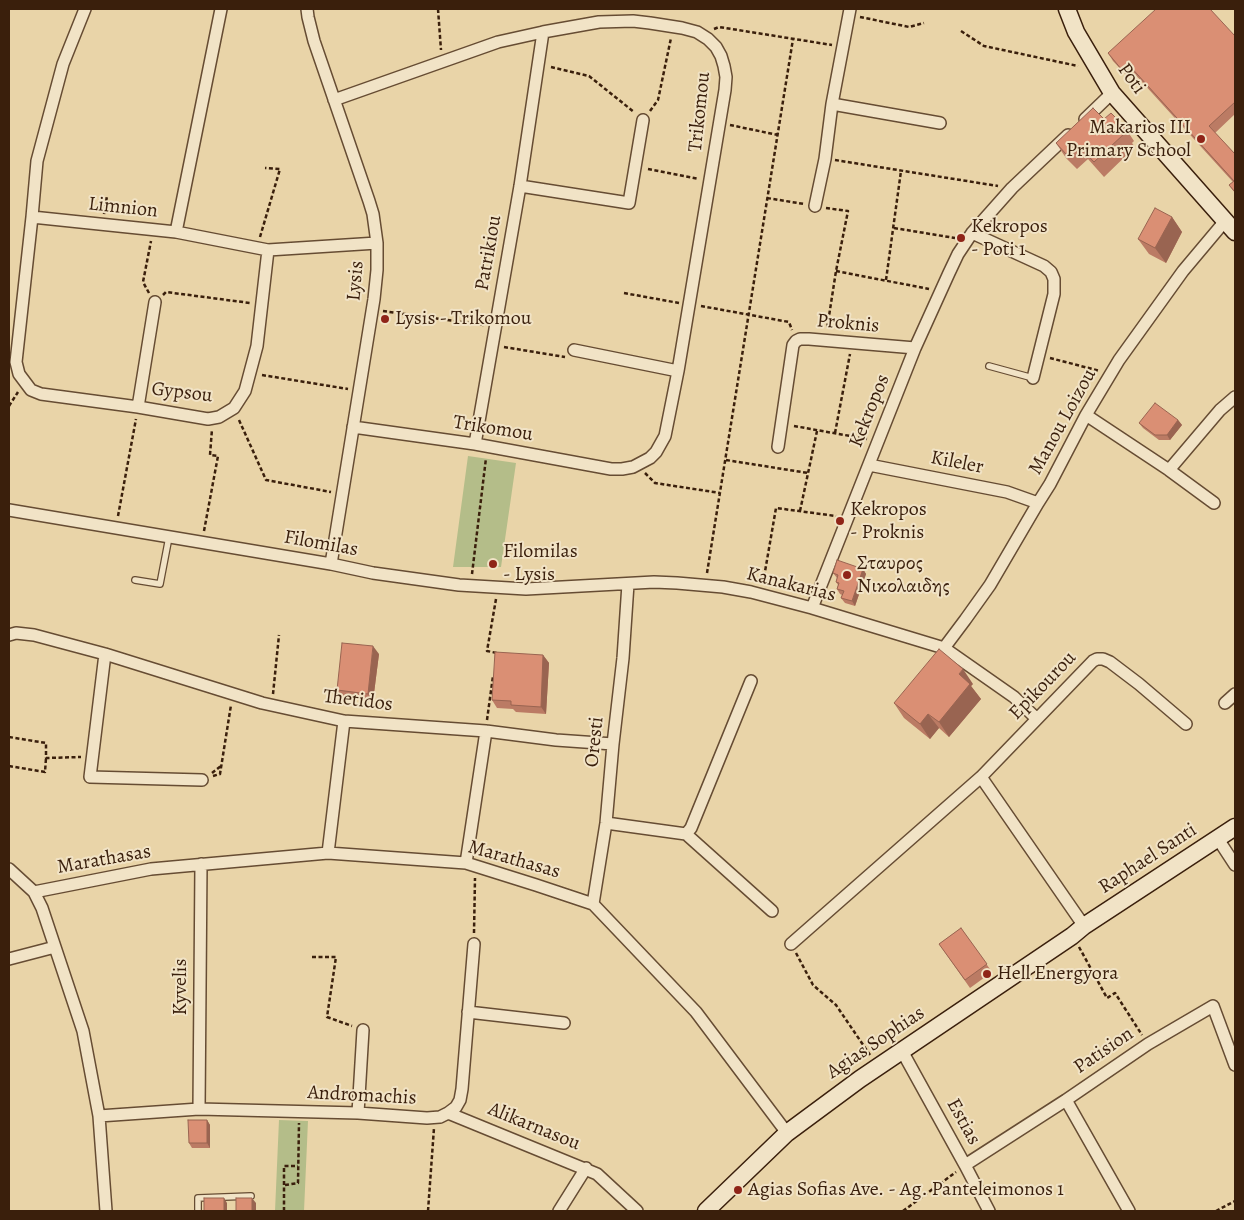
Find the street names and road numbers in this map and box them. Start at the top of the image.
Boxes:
street label: Poti [1112,59,1150,99]
street label: Trikomou [684,71,716,153]
street label: Limnion [87,192,159,224]
street label: Patrikiou [471,213,507,293]
street label: Lysis [342,260,370,302]
street label: Proknis [816,309,880,339]
street label: Manou Loizou [1024,365,1102,479]
street label: Kekropos [844,371,896,451]
street label: Gypsou [150,377,214,409]
street label: Trikomou [451,411,535,447]
street label: Kileler [928,446,986,480]
street label: Filomilas [282,526,360,562]
street label: Kanakarias [744,562,838,608]
street label: Epikourou [1004,647,1082,725]
street label: Thetidos [322,685,394,717]
street label: Oresti [580,716,610,768]
street label: Raphael Santi [1094,818,1202,900]
street label: Marathasas [465,835,563,885]
street label: Marathasas [55,840,153,880]
street label: Kyvelis [169,959,193,1015]
street label: Agias Sophias [822,1001,930,1085]
street label: Patision [1070,1022,1138,1080]
street label: Andromachis [307,1081,417,1111]
street label: Estias [941,1095,985,1149]
street label: Alikarnasou [484,1098,584,1156]

